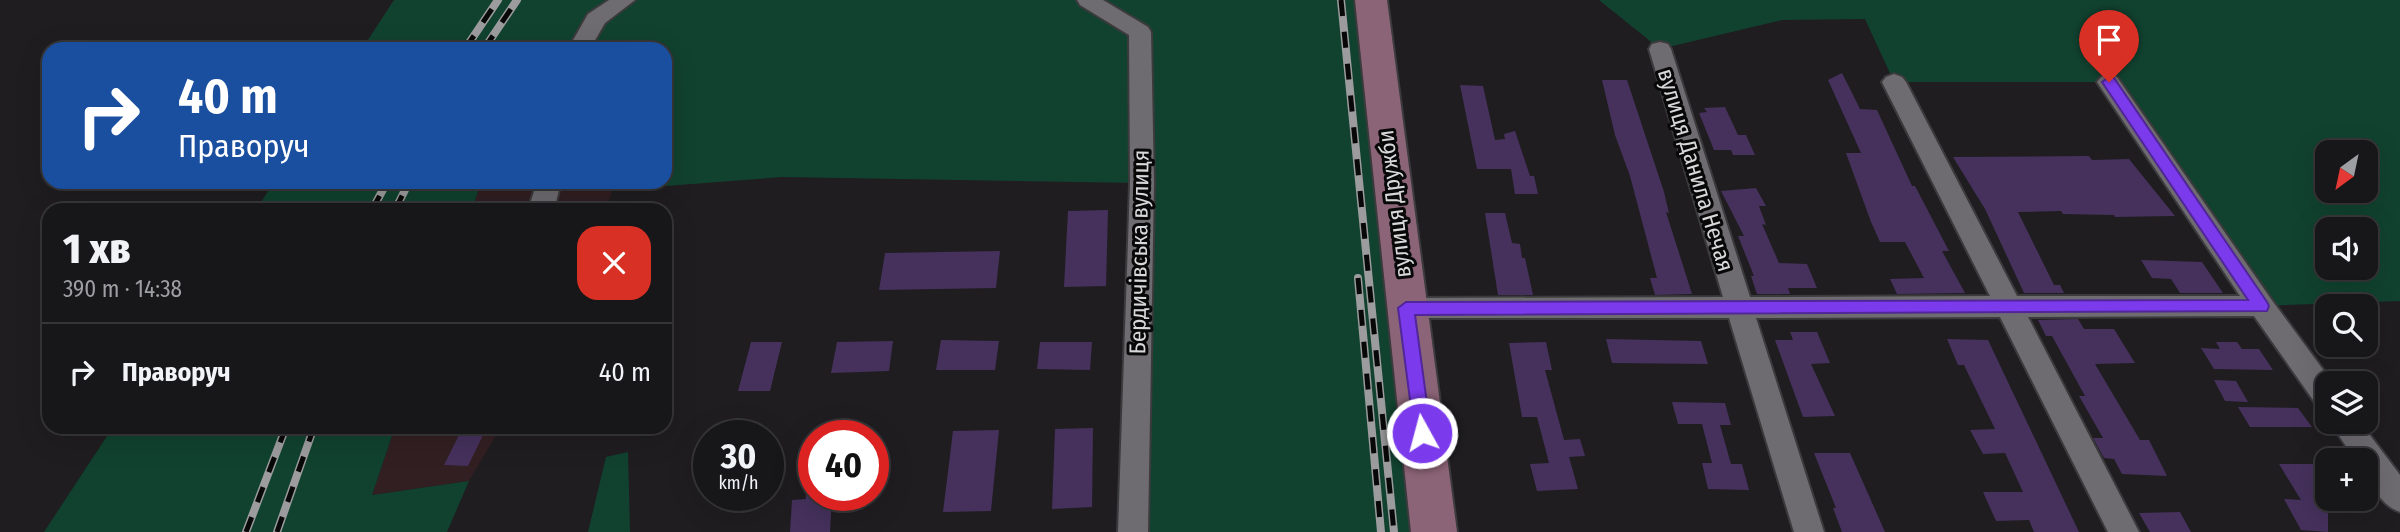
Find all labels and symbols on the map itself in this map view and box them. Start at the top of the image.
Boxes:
pin [2079,10,2139,82]
street label: вулиця Данила Нечая [1652,65,1740,275]
street label: вулиця Дружби [1371,129,1417,279]
north arrow [2315,140,2378,203]
street label: Бердичівська вулиця [1123,149,1155,355]
position arrow [1385,396,1459,470]
speed limit sign: 40 [798,420,889,511]

